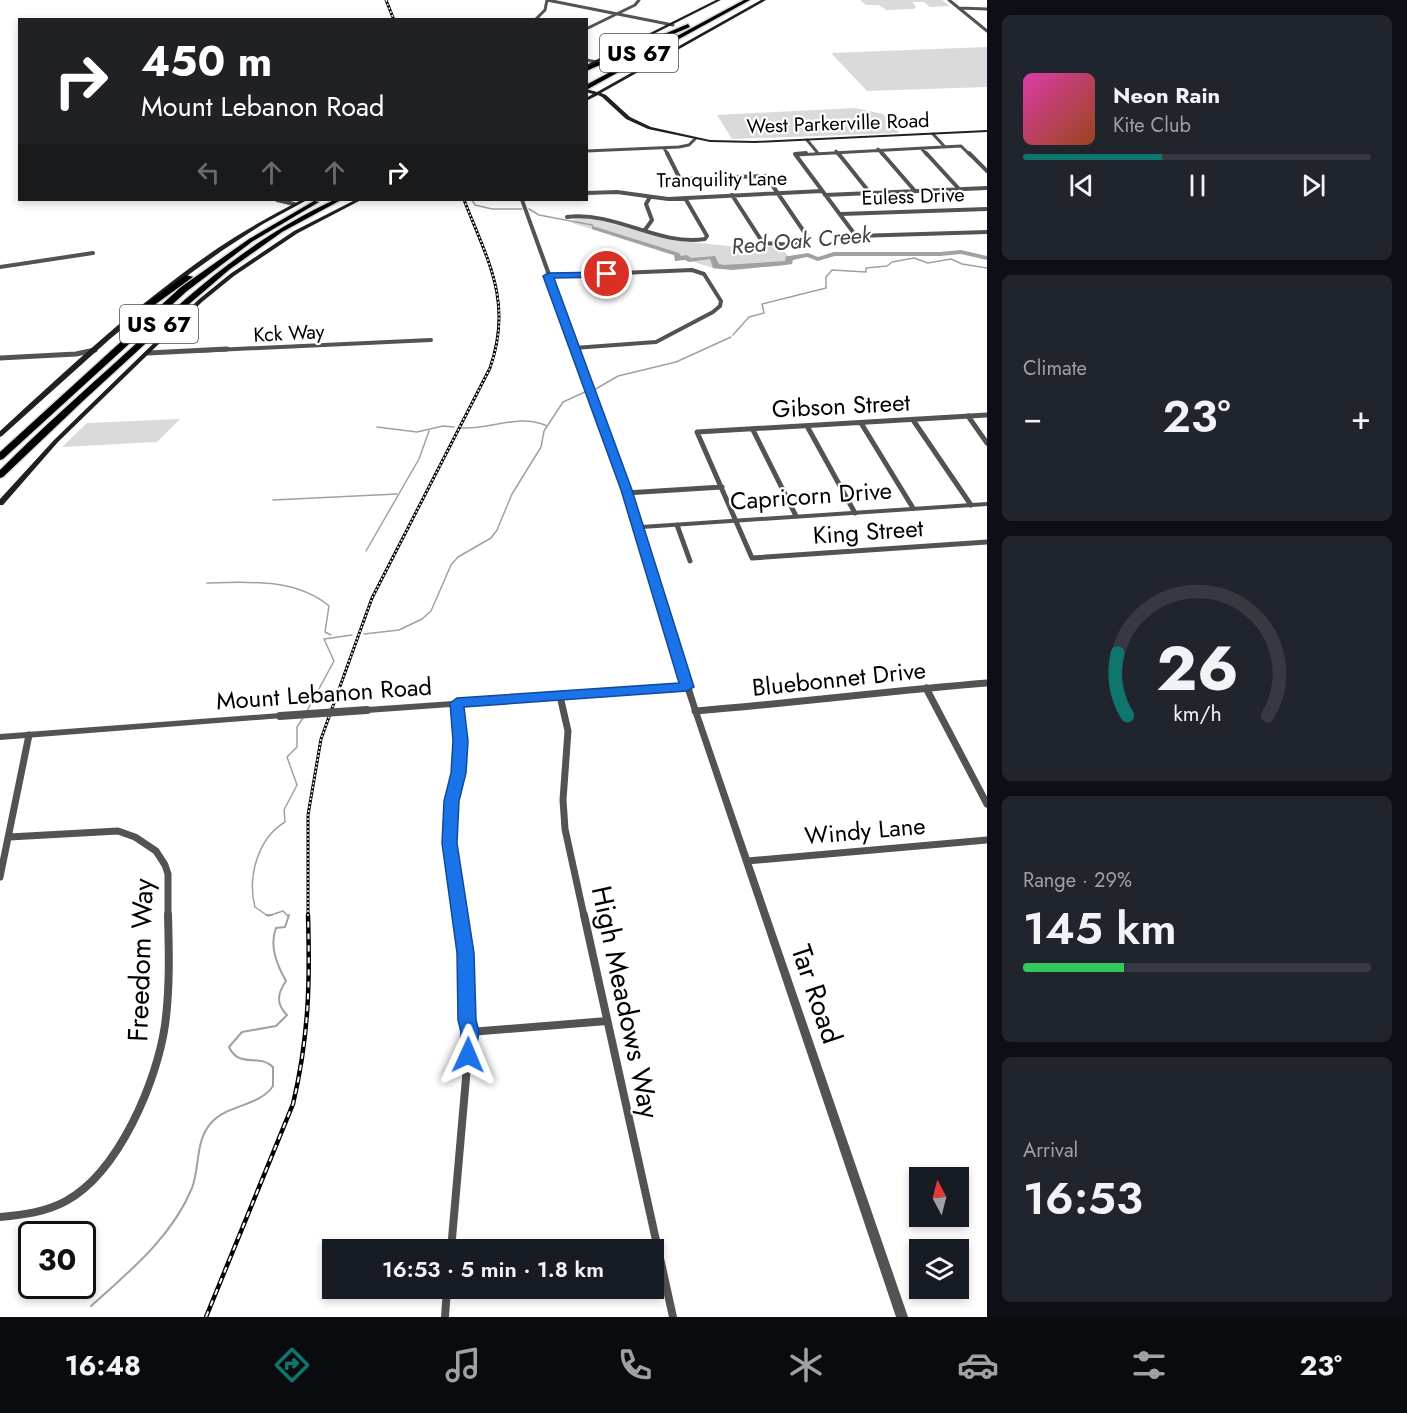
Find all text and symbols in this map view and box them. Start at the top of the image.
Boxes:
text: 450 m [141,31,272,92]
road number: US 67 [600,34,678,72]
icon: right [42,42,120,120]
text: Neon Rain [1113,79,1220,111]
text: Mount Lebanon Road [141,87,384,126]
street label: West Parkerville Road [746,106,930,141]
text: Kite Club [1113,111,1191,140]
icon: left [192,156,225,189]
icon: ahead [255,156,288,189]
icon: ahead [318,156,351,189]
icon: right [381,156,414,189]
street label: Tranquility Lane [656,164,788,195]
icon: previous [1065,169,1098,202]
icon: pause [1181,169,1214,202]
icon: next [1297,169,1330,202]
street label: Euless Drive [861,180,965,213]
water label: Red Oak Creek [730,218,874,262]
pin [581,248,632,299]
icon: arrive [590,257,623,290]
road number: US 67 [120,305,198,343]
street label: Kck Way [253,317,326,350]
text: Climate [1023,354,1087,383]
street label: Gibson Street [771,384,911,427]
text: 23° [1162,384,1231,449]
text: − [1023,394,1042,441]
text: + [1351,394,1371,441]
street label: Capricorn Drive [729,472,893,519]
street label: King Street [812,510,925,553]
text: 26 [1156,623,1238,713]
street label: Bluebonnet Drive [750,652,928,705]
street label: Mount Lebanon Road [215,668,433,719]
text: km/h [1173,698,1221,729]
street label: Windy Lane [803,808,927,853]
text: Range · 29% [1023,866,1132,895]
street label: Freedom Way [117,877,164,1042]
street label: High Meadows Way [581,882,670,1123]
text: 145 km [1023,896,1177,961]
street label: Tar Road [781,939,853,1049]
position arrow [436,1023,500,1087]
text: Arrival [1023,1136,1078,1165]
text: 16:53 [1023,1166,1143,1231]
north arrow [909,1167,969,1227]
map controls [909,1167,969,1299]
speed limit sign: 30 [18,1221,96,1299]
button: layers [909,1239,969,1299]
text: 16:53 · 5 min · 1.8 km [382,1253,604,1285]
icon: directions [271,1344,313,1386]
icon: music [442,1344,484,1386]
icon: phone [614,1344,656,1386]
icon: climate [785,1344,827,1386]
icon: car [957,1344,999,1386]
icon: filters [1128,1344,1170,1386]
text: 16:48 [65,1346,141,1385]
text: 23° [1300,1346,1342,1385]

